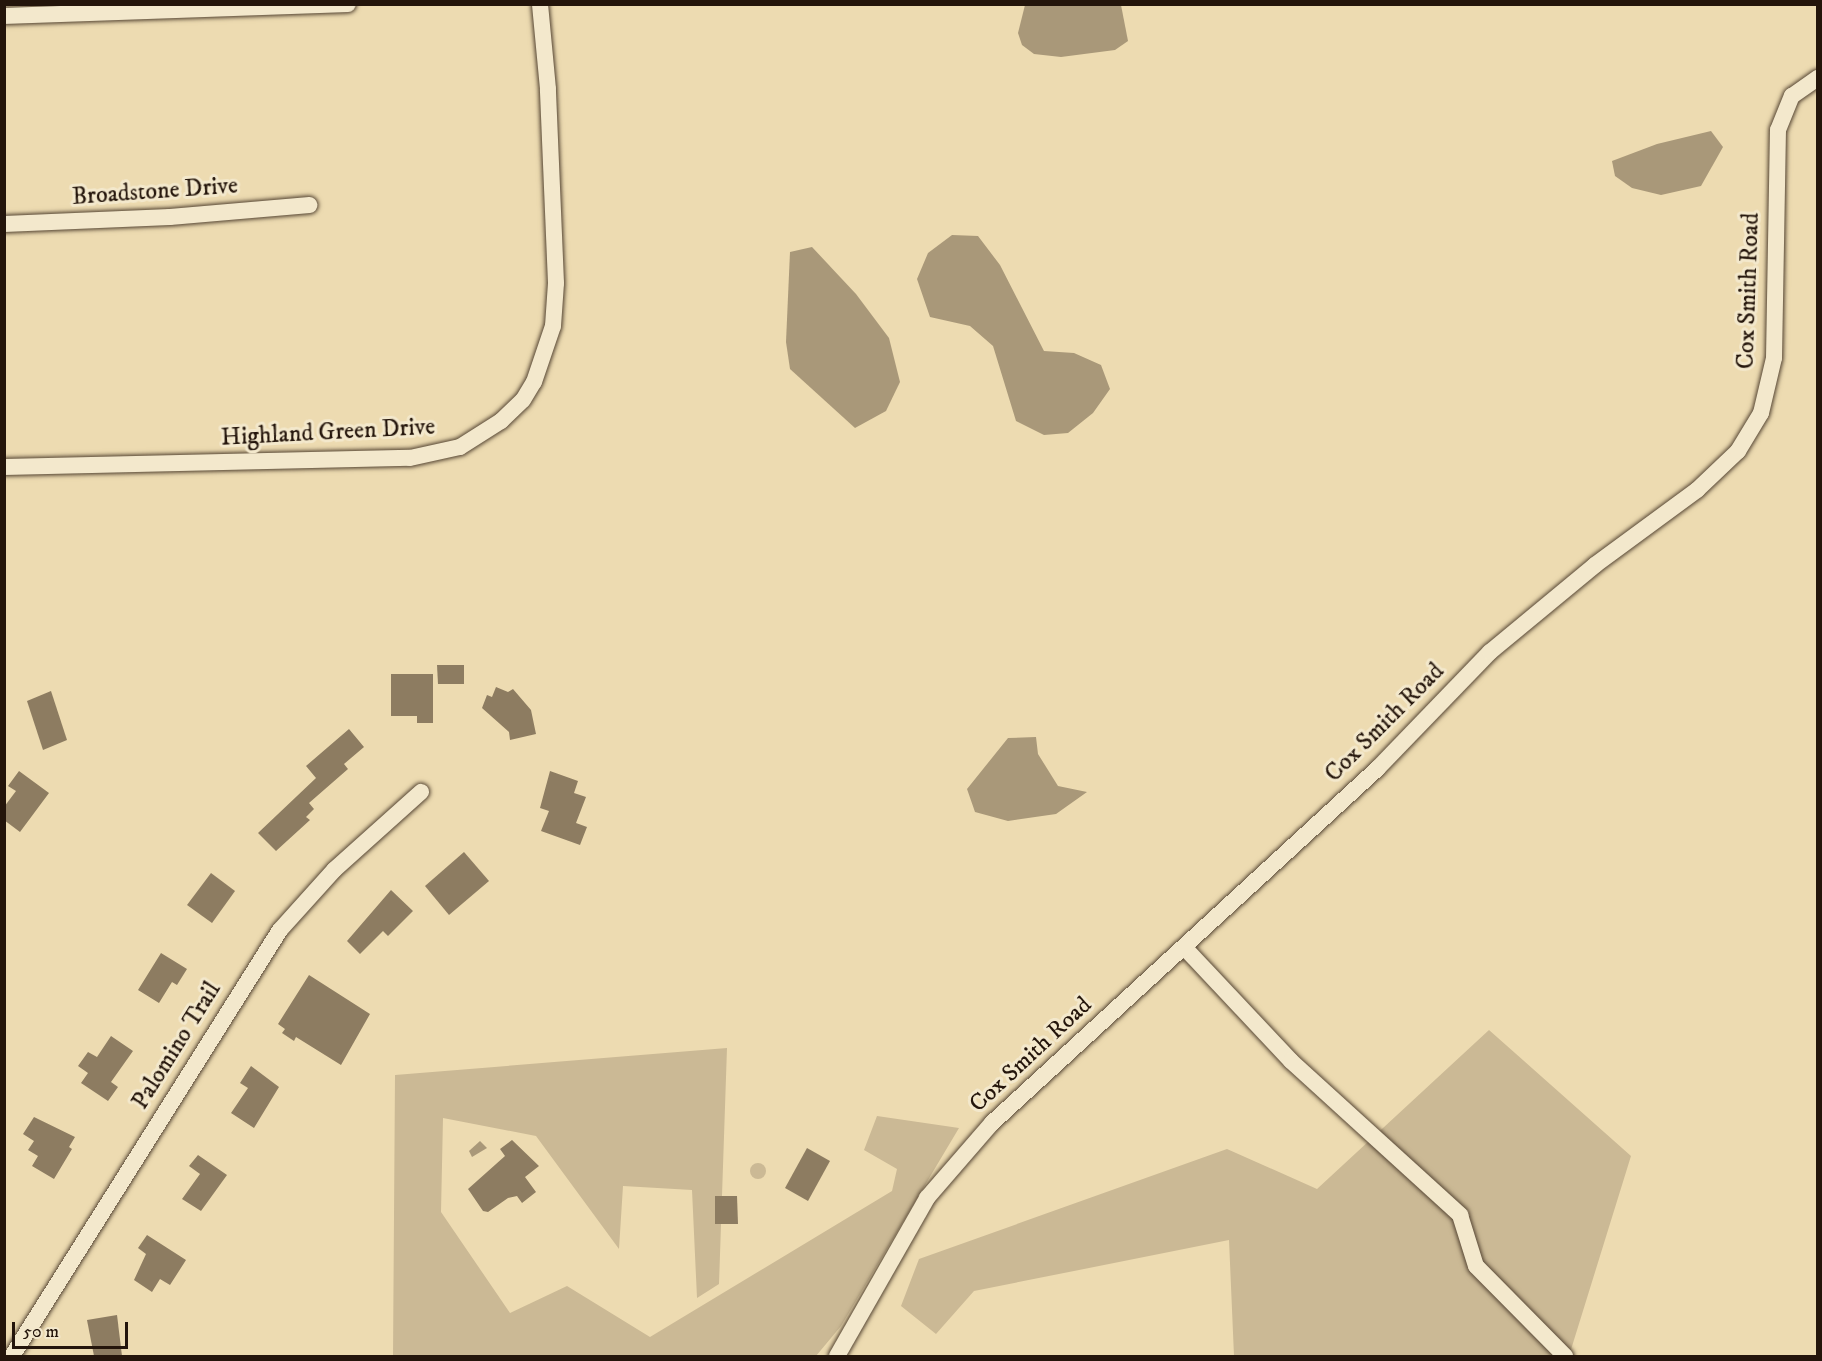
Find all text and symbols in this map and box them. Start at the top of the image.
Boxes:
street label: Broadstone Drive [71,172,239,212]
street label: Cox Smith Road [1732,212,1766,370]
street label: Highland Green Drive [220,413,436,453]
street label: Cox Smith Road [1320,658,1450,788]
street label: Palomino Trail [126,977,228,1115]
street label: Cox Smith Road [964,991,1098,1119]
scale bar [15,1310,130,1348]
text: 50 m [23,1321,59,1343]

